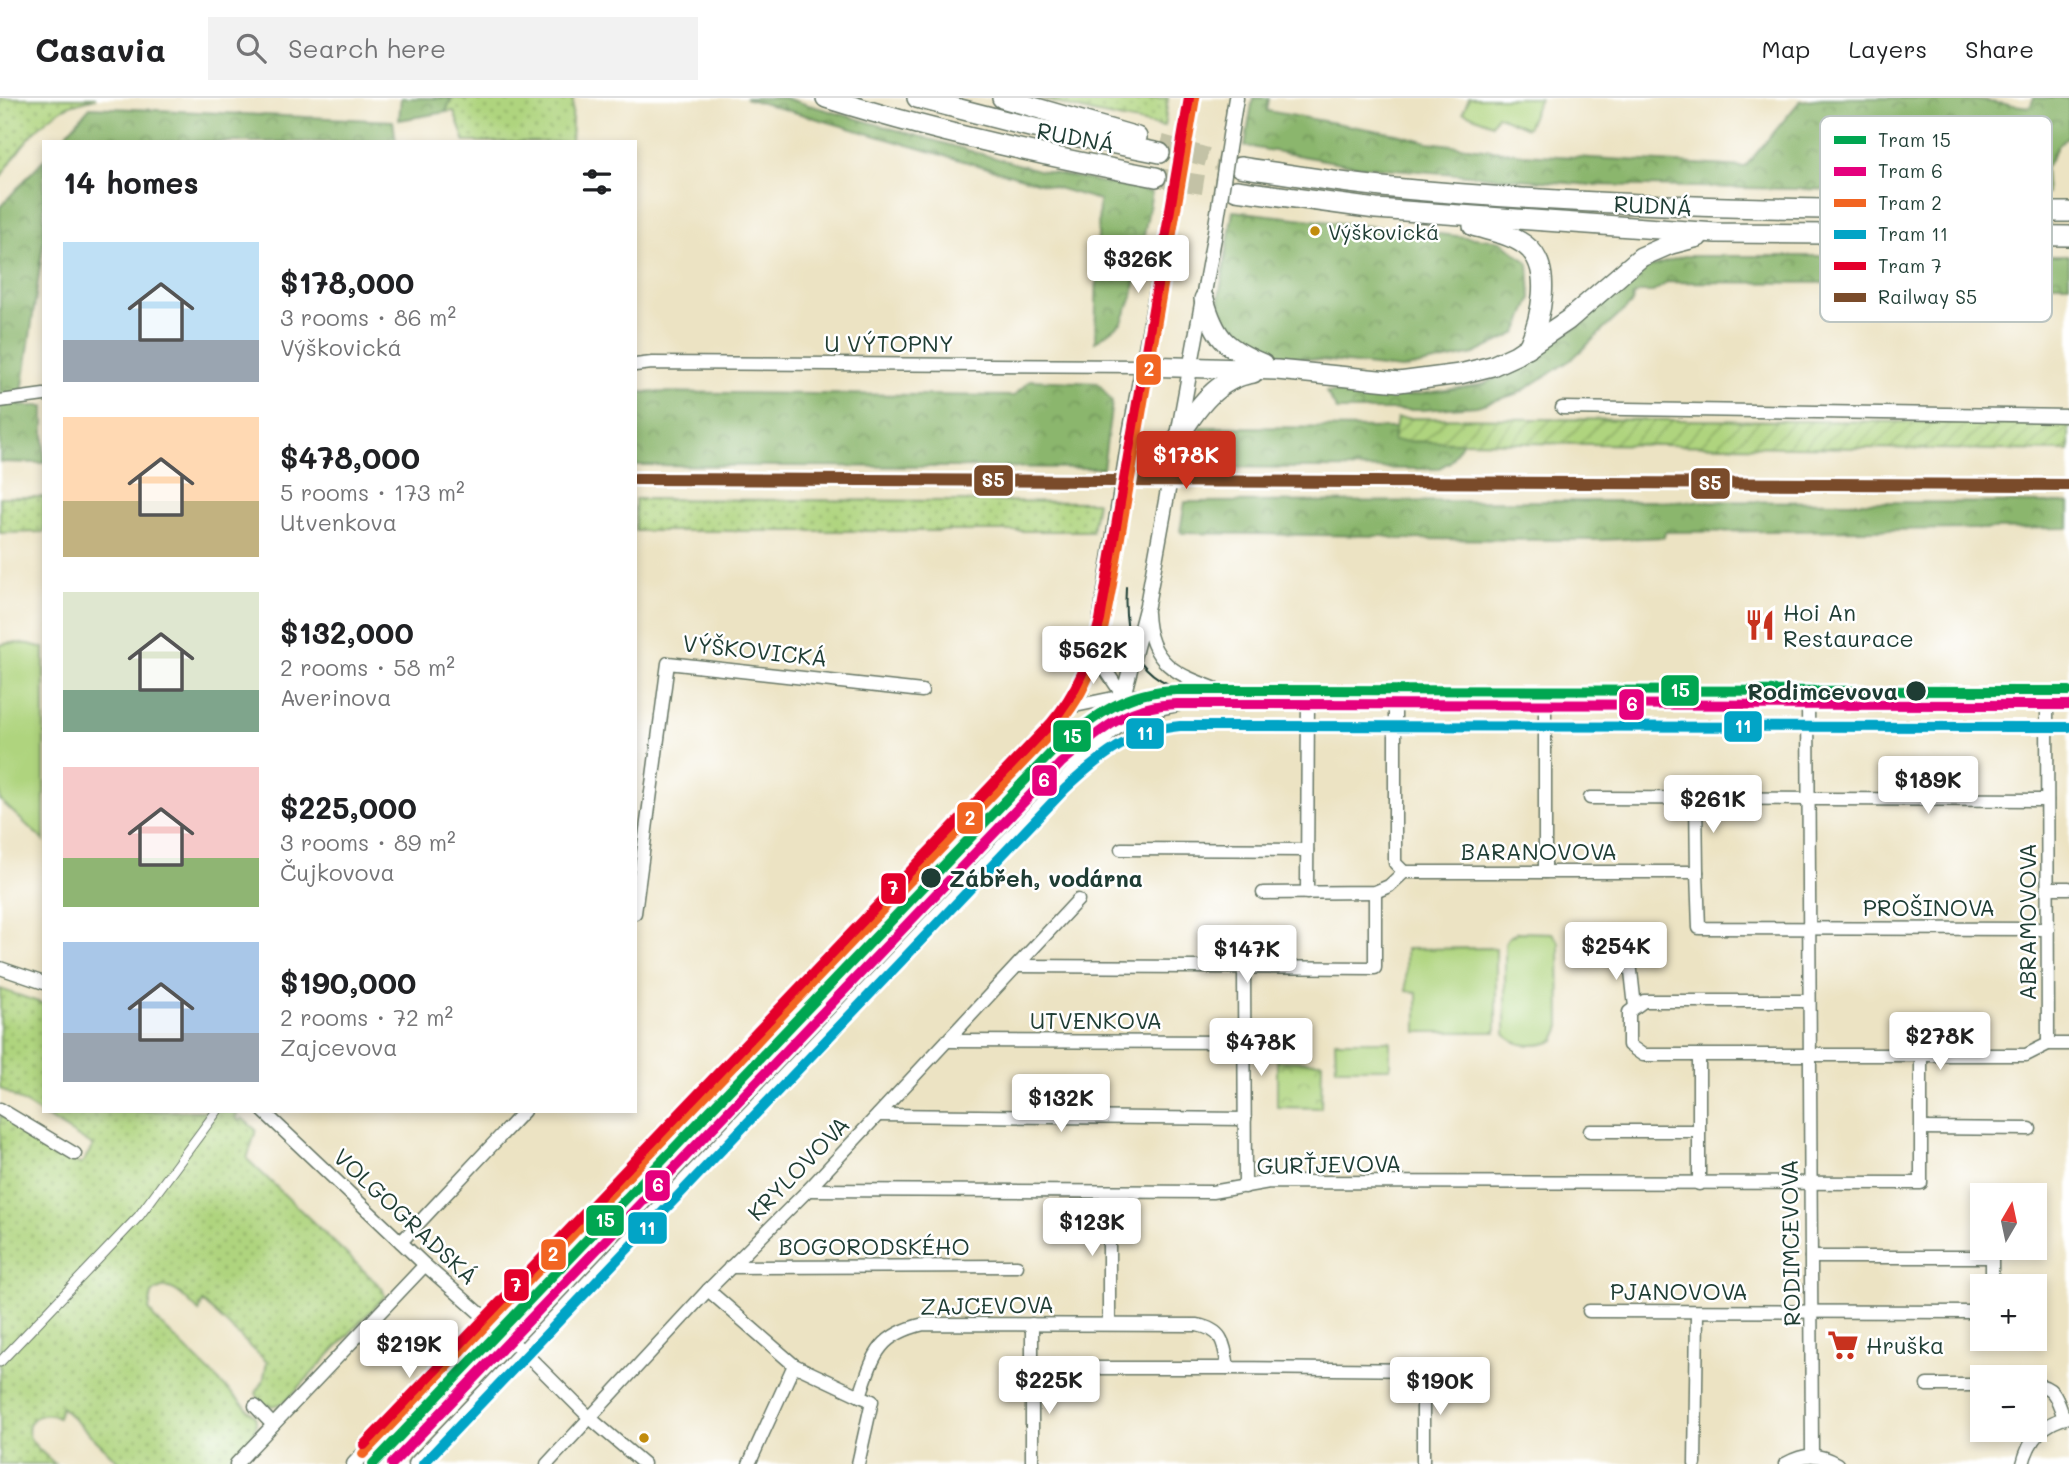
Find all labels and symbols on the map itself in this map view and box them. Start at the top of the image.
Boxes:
street label: RUDNÁ [1034,115,1118,159]
legend [1820,116,2052,322]
text: Tram 15 [1878,127,1951,152]
text: Tram 6 [1878,158,1943,183]
street label: RUDNÁ [1613,188,1693,222]
text: Tram 2 [1878,190,1942,215]
place label: Výškovická [1328,218,1439,245]
text: Tram 11 [1878,221,1948,246]
marker: Výškovická [1308,224,1322,238]
pin: $326K [1089,236,1187,295]
text: Tram 7 [1878,253,1942,278]
text: Railway S5 [1878,284,1977,309]
street label: U VÝTOPNY [824,328,954,358]
line badge: 2 [1135,353,1162,386]
text: 2 [1144,356,1154,381]
pin: $178K [1137,432,1235,491]
line badge: S5 [973,464,1014,497]
text: S5 [982,467,1005,492]
line badge: S5 [1690,467,1731,500]
text: S5 [1699,470,1722,495]
place label: Hoi An Restaurace [1783,597,1914,653]
restaurant icon: Hoi An Restaurace [1743,608,1777,642]
pin: $562K [1044,626,1142,686]
street label: VÝŠKOVICKÁ [681,627,829,673]
line badge: 15 [1660,674,1700,707]
place label: Rodimcevova [1747,676,1898,706]
text: 15 [1670,677,1690,702]
marker: Rodimcevova [1904,679,1928,703]
line badge: 6 [1618,688,1645,721]
text: 6 [1626,691,1638,716]
line badge: 11 [1723,710,1763,743]
text: 11 [1735,713,1751,738]
line badge: 11 [1125,717,1165,750]
line badge: 15 [1052,719,1092,753]
text: 11 [1137,720,1153,745]
text: 15 [1062,723,1082,748]
pin: $189K [1879,756,1977,816]
line badge: 6 [1031,764,1058,797]
text: 6 [1038,767,1050,792]
pin: $261K [1664,776,1762,835]
line badge: 2 [956,801,984,835]
text: 2 [965,805,975,830]
street label: BARANOVOVA [1461,836,1617,866]
street label: ABRAMOVOVA [2012,843,2042,1001]
place label: Zábřeh, vodárna [949,863,1143,893]
marker: Zábřeh, vodárna [919,866,943,890]
line badge: 7 [880,872,907,905]
text: 7 [888,875,899,900]
street label: PROŠINOVA [1863,892,1995,922]
pin: $254K [1567,922,1665,982]
pin: $147K [1198,926,1296,985]
street label: UTVENKOVA [1030,1005,1162,1035]
pin: $278K [1891,1012,1989,1072]
pin: $478K [1212,1018,1310,1078]
pin: $132K [1012,1074,1110,1134]
street label: KRYLOVOVA [741,1109,855,1227]
street label: VOLGOGRADSKÁ [327,1141,485,1291]
street label: GURŤJEVOVA [1256,1148,1402,1180]
street label: RODIMCEVOVA [1774,1159,1806,1327]
line badge: 6 [644,1169,671,1202]
text: 6 [652,1172,664,1197]
north arrow [1970,1183,2048,1260]
pin: $123K [1043,1198,1141,1258]
line badge: 15 [585,1204,625,1237]
text: 15 [595,1207,615,1232]
line badge: 11 [627,1211,668,1245]
text: 11 [639,1215,655,1240]
street label: BOGORODSKÉHO [778,1231,970,1261]
line badge: 2 [540,1238,567,1271]
text: 2 [548,1241,558,1266]
line badge: 7 [503,1268,530,1302]
text: 7 [511,1272,522,1297]
street label: PJANOVOVA [1610,1276,1748,1306]
street label: ZAJCEVOVA [920,1289,1054,1321]
pin: $219K [360,1320,458,1380]
supermarket icon: Hruška [1826,1328,1860,1362]
place label: Hruška [1866,1330,1944,1360]
pin: $225K [1000,1356,1098,1416]
pin: $190K [1391,1358,1489,1417]
unlabelled marker [637,1431,651,1445]

